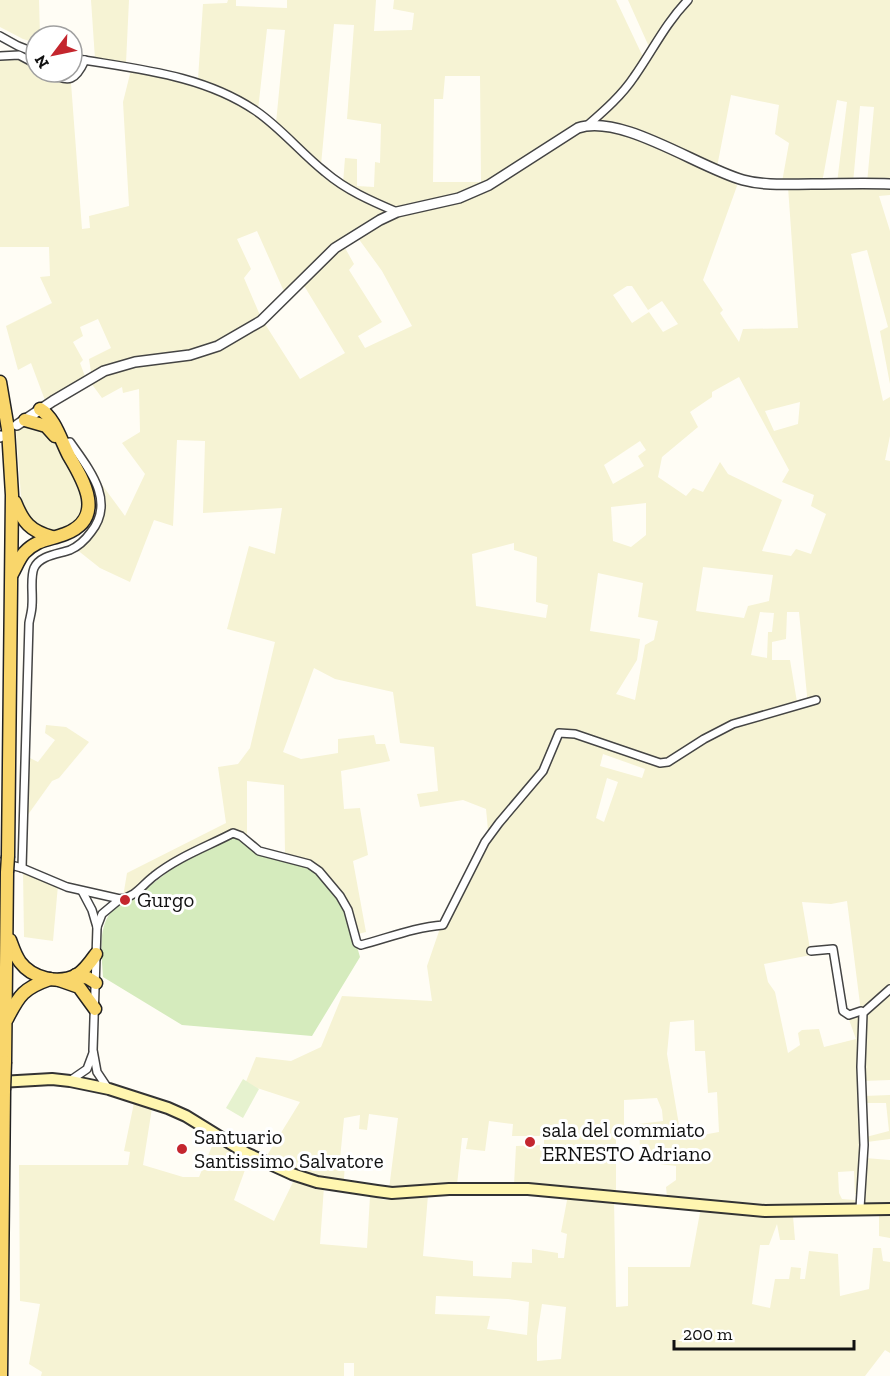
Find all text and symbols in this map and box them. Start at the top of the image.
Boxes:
north arrow [24,24,84,84]
text: N [30,51,53,72]
place label: Gurgo [137,887,194,912]
marker: Gurgo [118,893,132,907]
place label: sala del commiato ERNESTO Adriano [542,1117,711,1166]
place label: Santuario Santissimo Salvatore [194,1124,384,1173]
marker: sala del commiato ERNESTO Adriano [523,1135,537,1149]
marker: Santuario Santissimo Salvatore [175,1142,189,1156]
scale bar [674,1313,854,1351]
text: 200 m [683,1323,733,1345]

